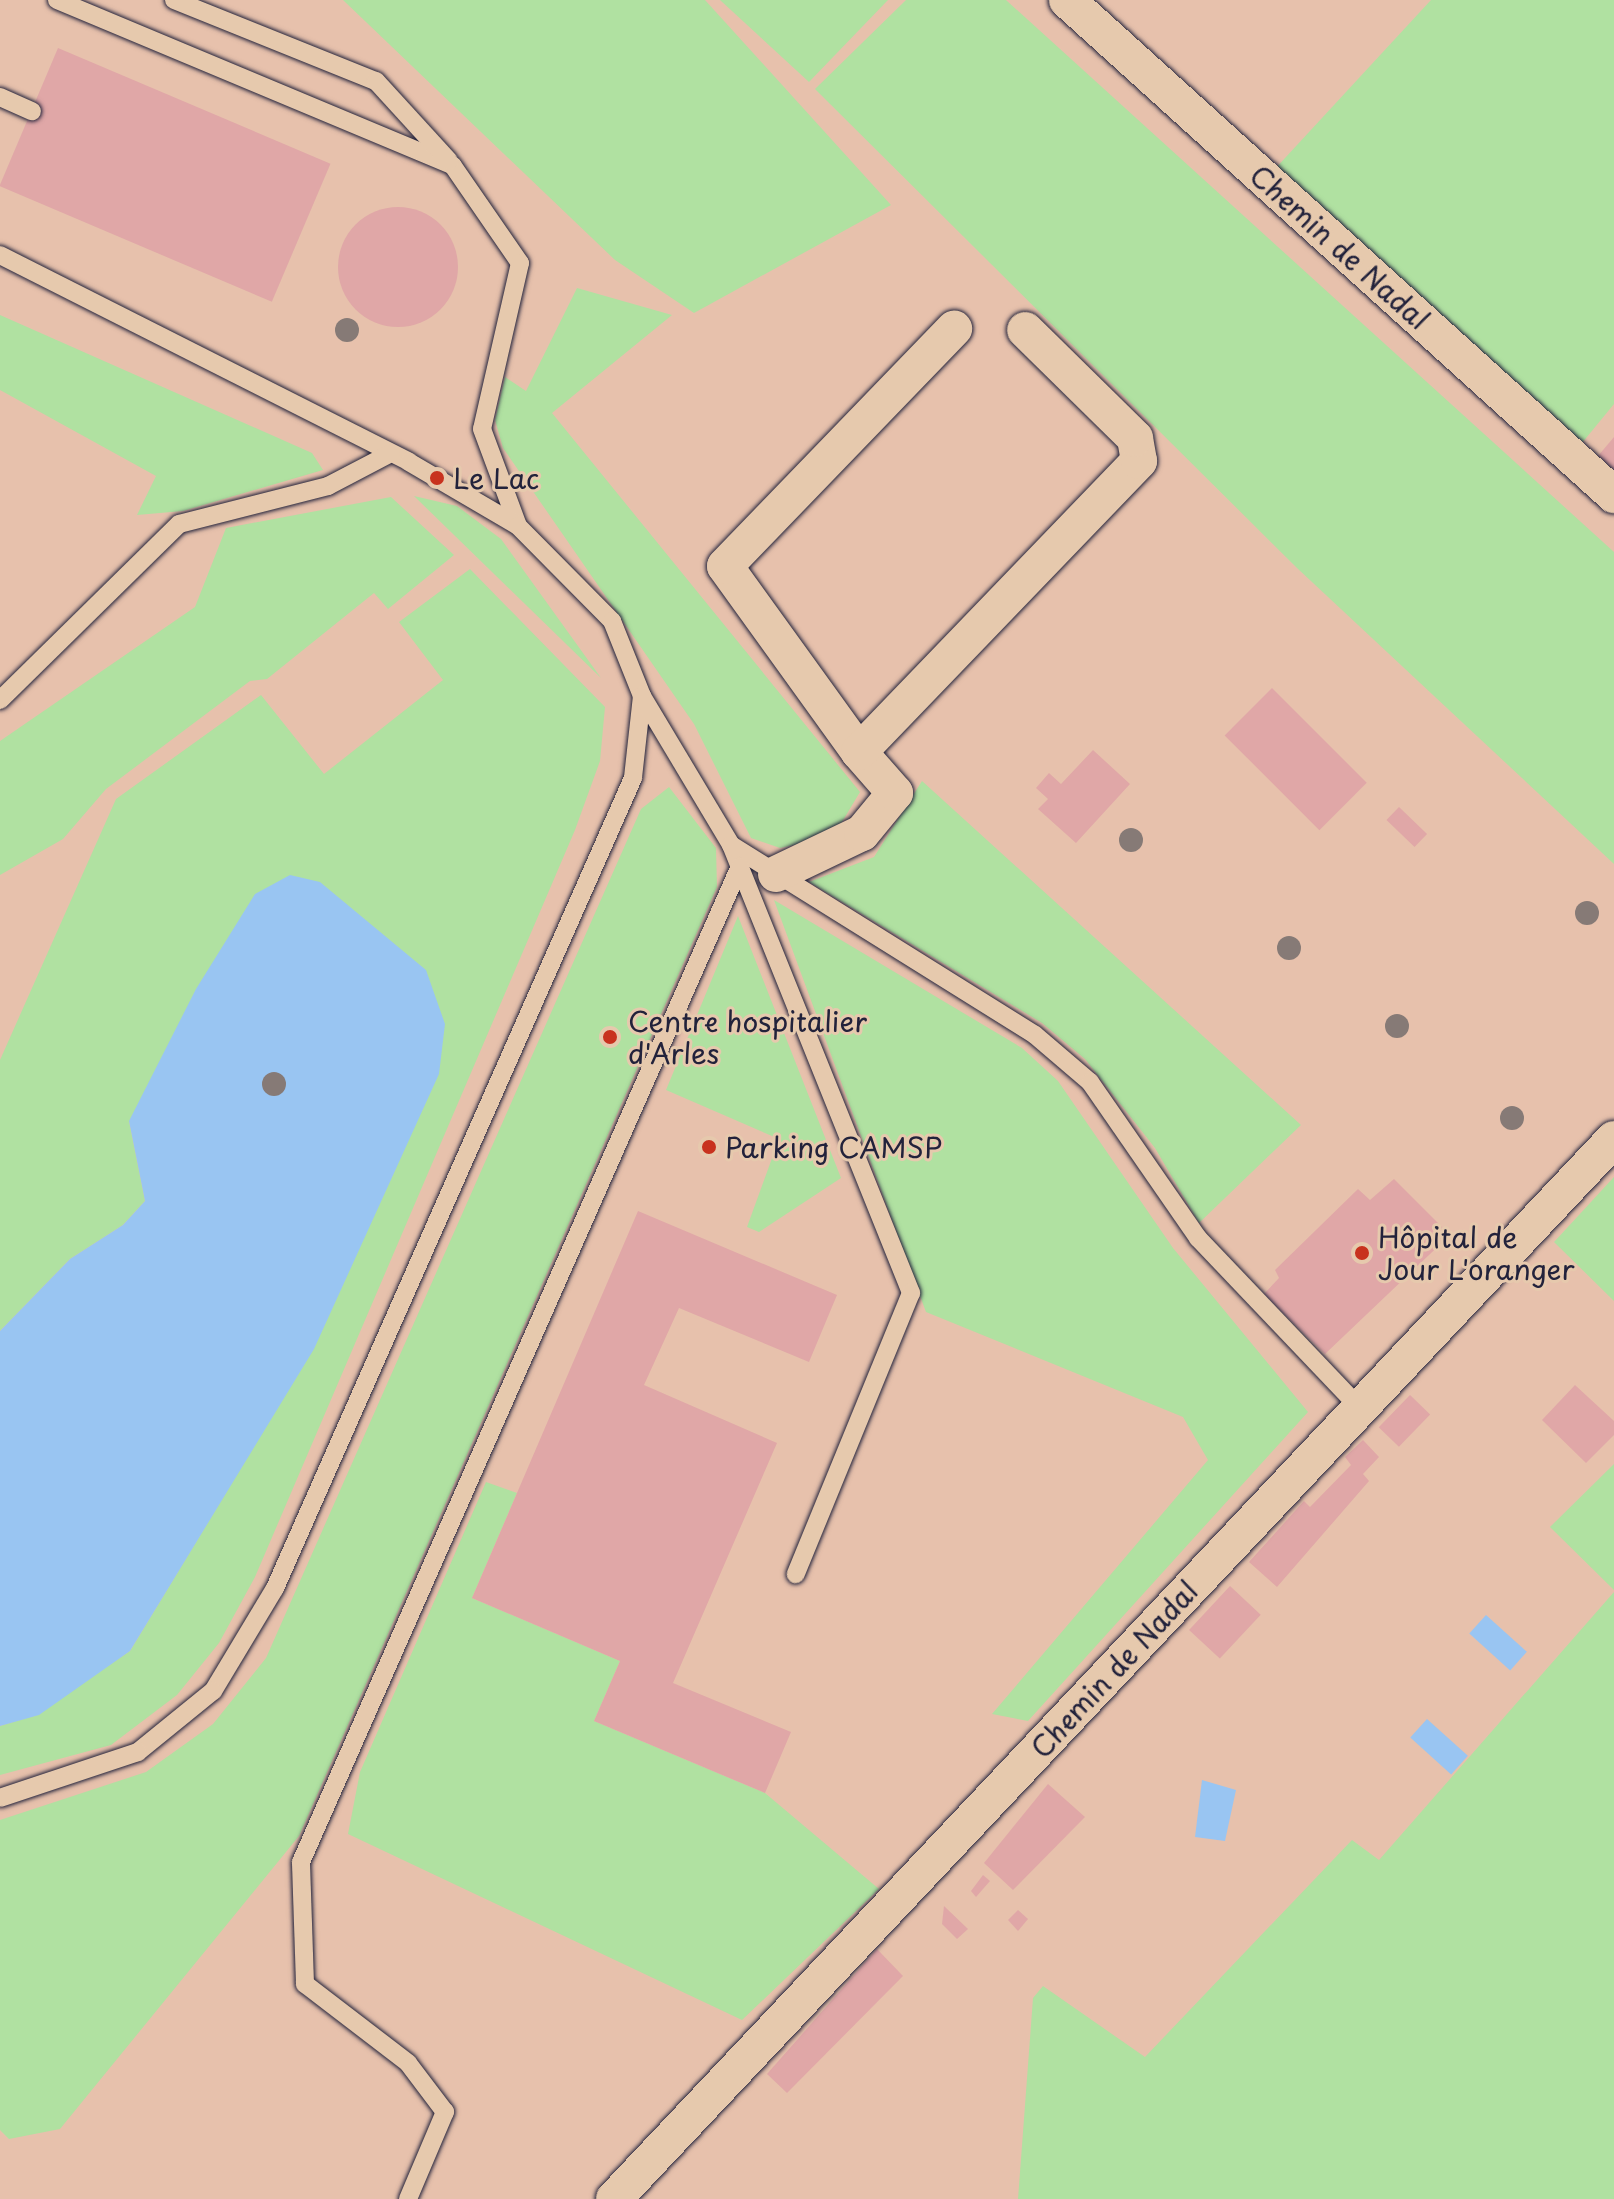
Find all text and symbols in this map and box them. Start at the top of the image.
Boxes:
street label: Chemin de Nadal [1243,157,1437,337]
place label: Le Lac [453,461,539,495]
marker: Le Lac [428,469,446,487]
place label: Centre hospitalier d'Arles [628,1004,871,1070]
marker: Centre hospitalier d'Arles [599,1026,621,1048]
place label: Parking CAMSP [725,1130,943,1164]
marker: Parking CAMSP [700,1138,718,1156]
place label: Hôpital de Jour L'oranger [1378,1220,1574,1286]
marker: Hôpital de Jour L'oranger [1353,1244,1371,1262]
street label: Chemin de Nadal [1023,1573,1205,1765]

